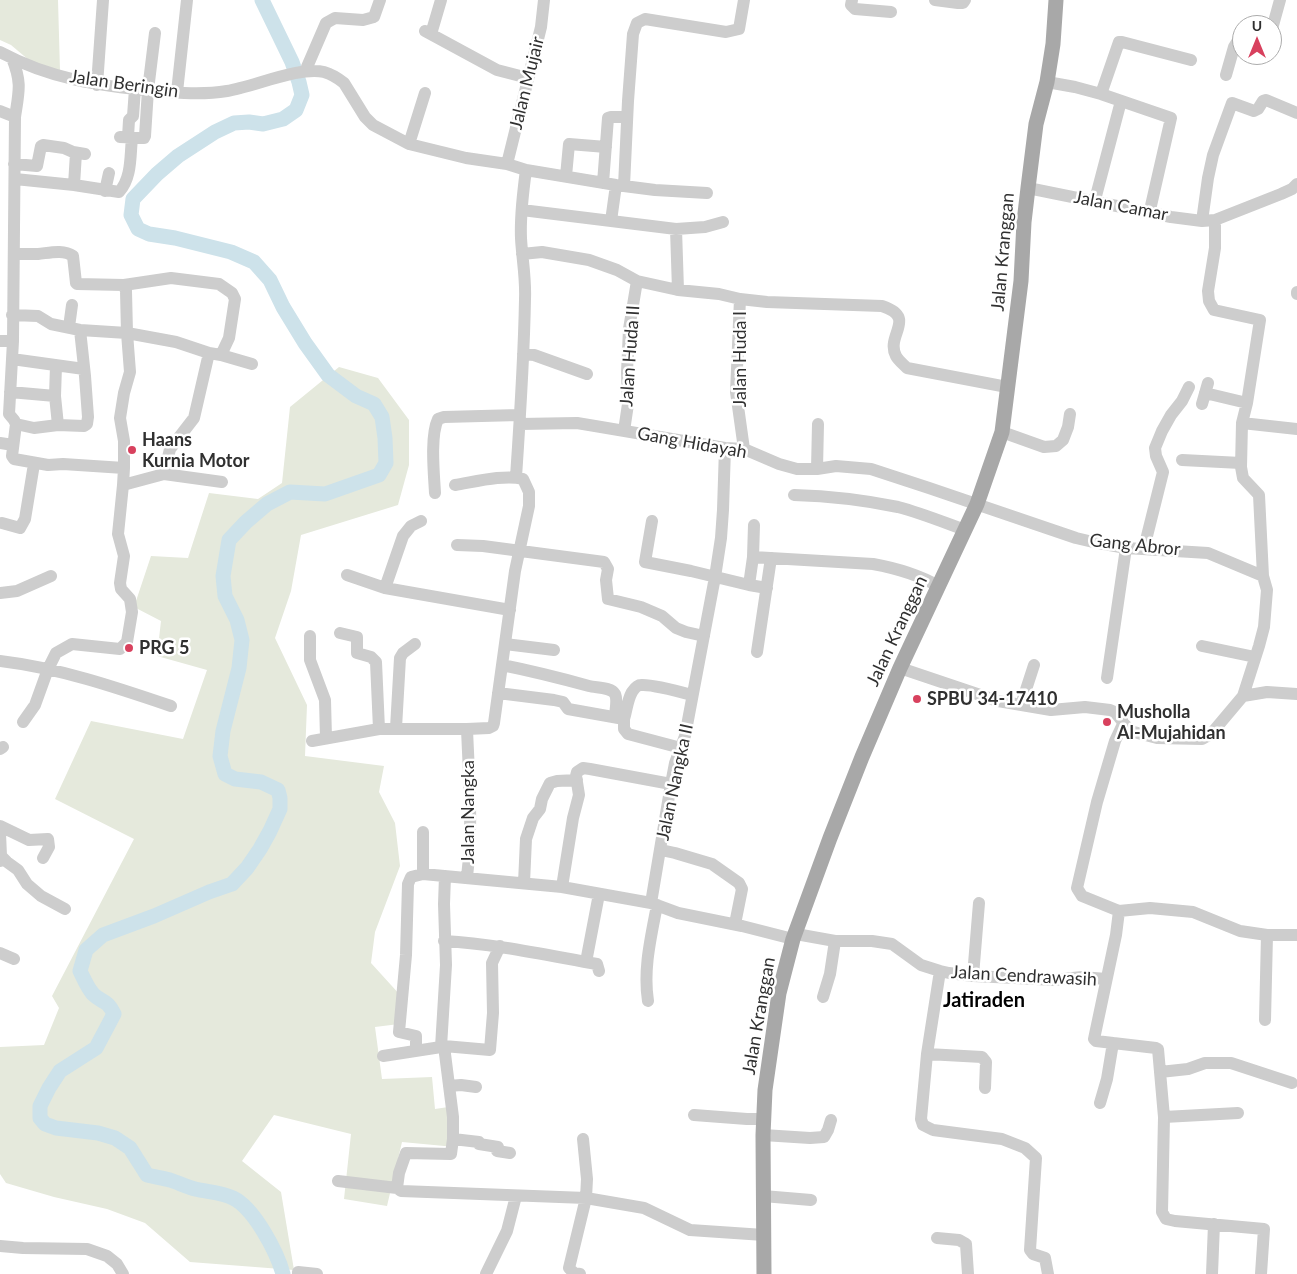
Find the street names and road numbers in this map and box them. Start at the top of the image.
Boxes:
street label: Jalan Mujair [505,34,549,132]
street label: Jalan Beringin [68,66,180,102]
street label: Jalan Camar [1072,186,1170,226]
street label: Jalan Kranggan [987,192,1019,312]
street label: Jalan Huda II [616,305,644,407]
street label: Jalan Huda I [729,311,751,407]
street label: Gang Hidayah [636,423,748,463]
street label: Gang Abror [1089,529,1181,561]
street label: Jalan Kranggan [862,572,932,690]
street label: Jalan Nangka II [652,722,698,842]
street label: Jalan Nangka [457,760,479,864]
street label: Jalan Kranggan [738,956,780,1076]
street label: Jalan Cendrawasih [951,961,1097,991]

